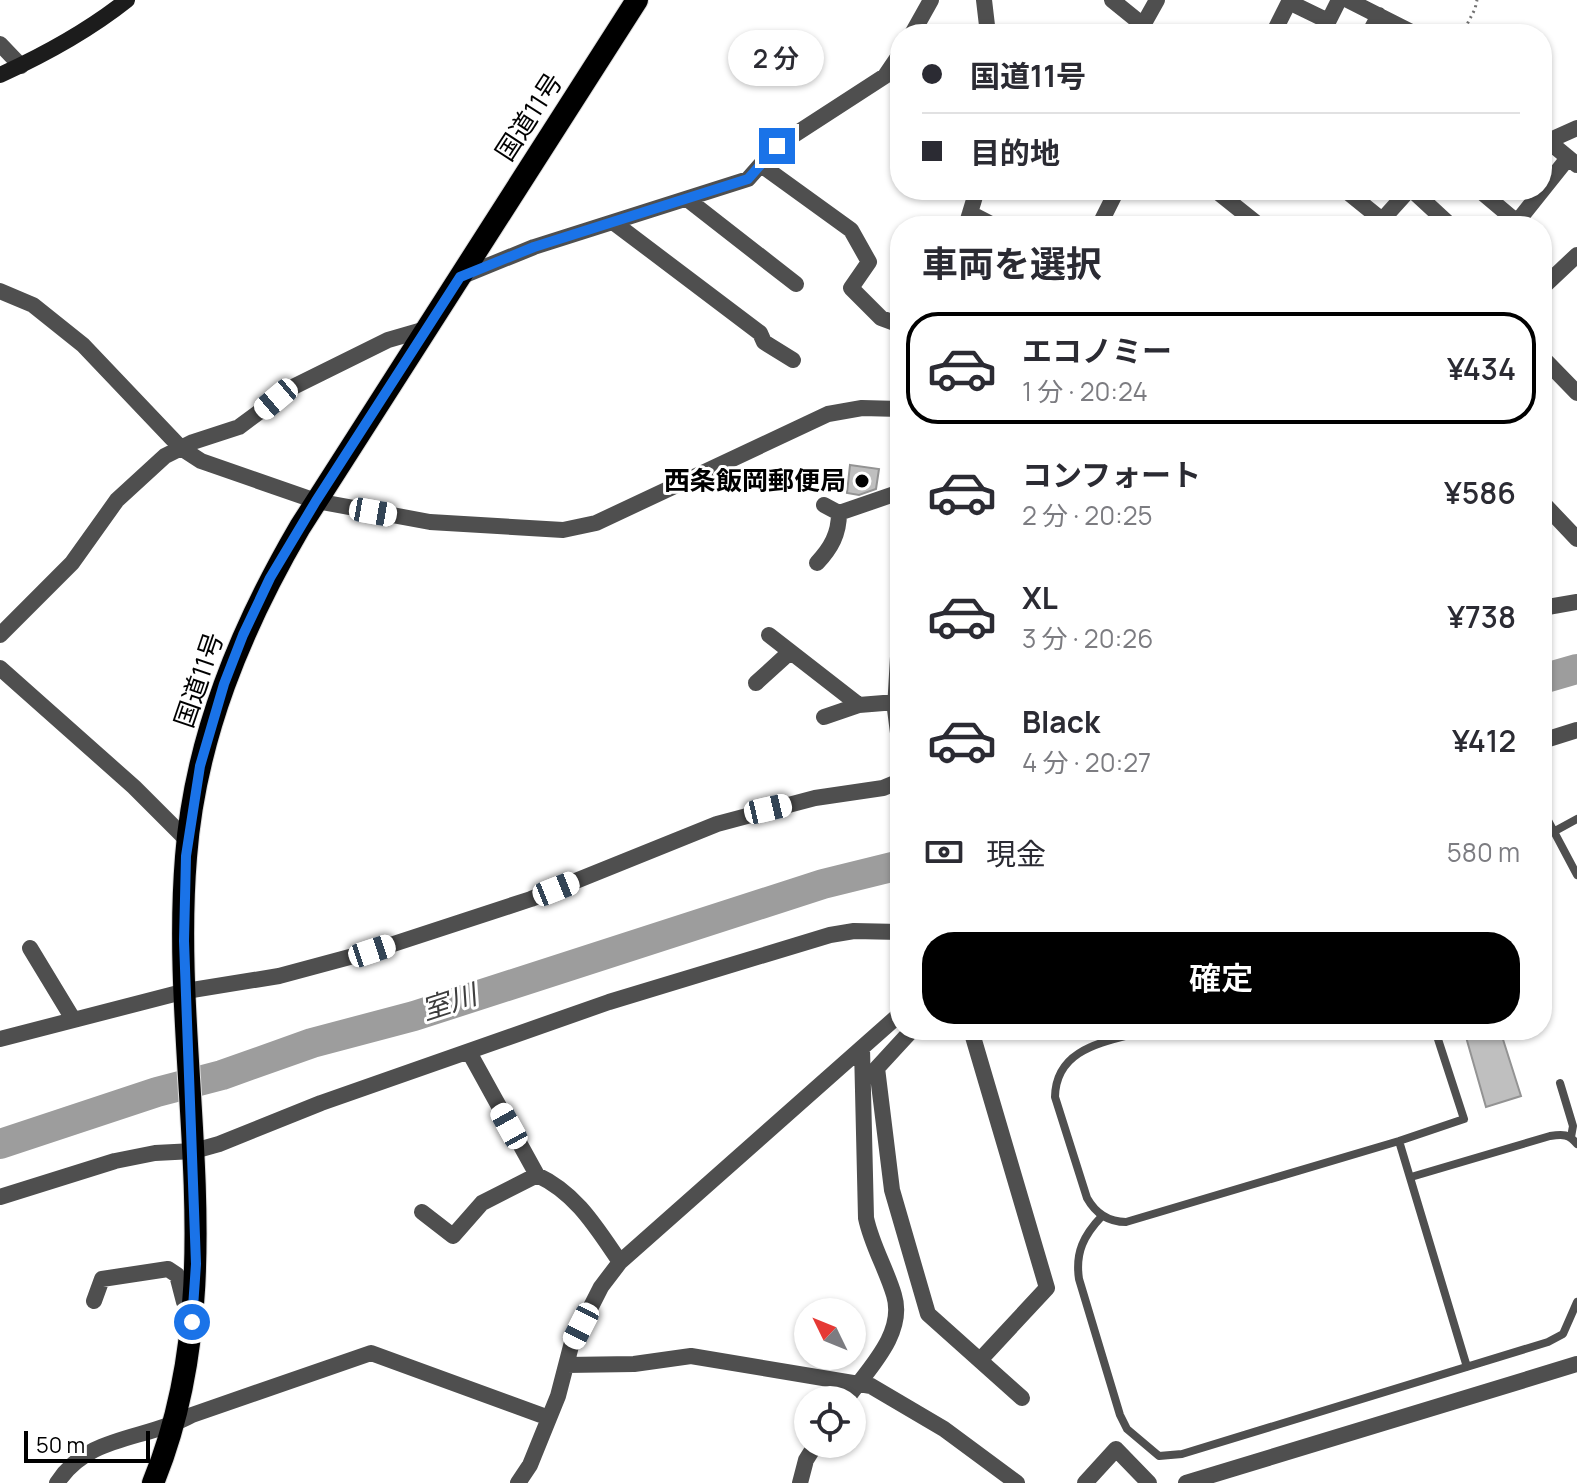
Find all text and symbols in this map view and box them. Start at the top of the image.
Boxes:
callout: 2 分 [729,30,825,86]
text: 2 分 [753,40,799,76]
text: 国道11号 [970,55,1086,96]
street label: 国道11号 [486,65,570,167]
route end [759,128,795,164]
text: 目的地 [970,132,1060,173]
text: 車両を選択 [922,239,1102,288]
text: エコノミー [1022,330,1172,371]
icon: car [926,332,998,404]
text: ¥434 [1447,348,1516,389]
text: 1 分 · 20:24 [1022,373,1148,409]
car [250,374,302,424]
text: コンフォート [1022,454,1201,495]
icon: car [926,456,998,528]
place label: 西条飯岡郵便局 [664,462,846,498]
marker: 西条飯岡郵便局 [853,472,871,490]
text: ¥586 [1444,472,1516,513]
car [347,496,399,528]
text: 2 分 · 20:25 [1022,497,1153,533]
text: XL [1022,577,1058,618]
icon: car [926,580,998,652]
text: ¥738 [1447,596,1516,637]
text: 3 分 · 20:26 [1022,620,1153,656]
street label: 国道11号 [165,627,231,732]
text: Black [1022,701,1100,742]
icon: car [926,704,998,776]
text: ¥412 [1452,720,1516,761]
text: 4 分 · 20:27 [1022,744,1151,780]
car [742,792,794,826]
icon: cash [922,830,966,874]
text: 現金 [986,833,1046,874]
text: 580 m [1447,834,1520,870]
car [529,869,583,909]
car [345,932,399,970]
button: 確定 [922,932,1520,1024]
water label: 室川 [416,973,484,1028]
car [487,1099,531,1153]
north arrow [794,1298,866,1370]
map controls [794,1298,866,1458]
car [559,1299,603,1353]
route start [174,1304,210,1340]
button: locate [794,1386,866,1458]
scale bar [24,1427,150,1463]
text: 50 m [36,1430,85,1460]

